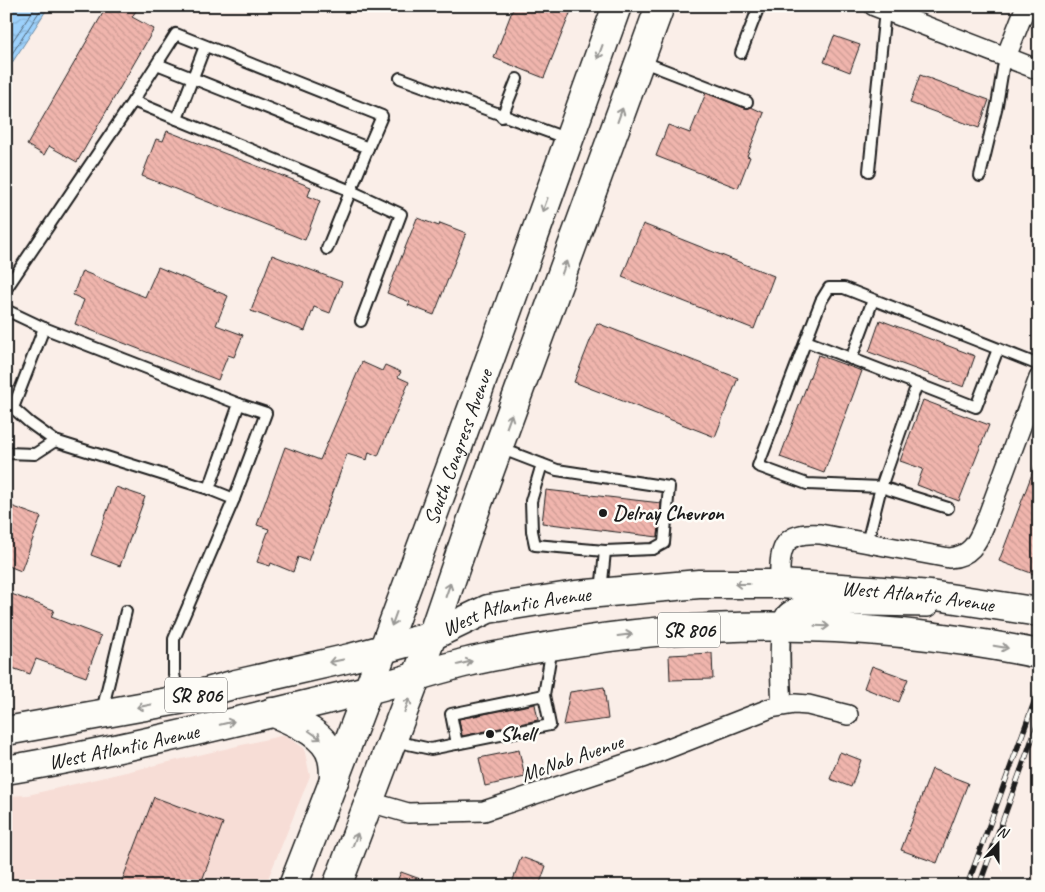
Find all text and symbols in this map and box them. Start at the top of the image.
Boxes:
one-way arrow [595,44,604,59]
one-way arrow [616,108,625,124]
one-way arrow [540,197,549,212]
one-way arrow [560,261,569,276]
street label: South Congress Avenue [418,364,499,528]
one-way arrow [505,413,514,429]
place label: Delray Chevron [613,500,725,526]
marker: Delray Chevron [597,507,609,519]
street label: West Atlantic Avenue [841,575,997,618]
one-way arrow [734,579,750,589]
street label: West Atlantic Avenue [438,581,593,642]
one-way arrow [443,582,453,598]
one-way arrow [389,611,398,627]
road number: SR 806 [658,612,720,648]
one-way arrow [814,622,830,631]
one-way arrow [616,630,632,640]
one-way arrow [993,643,1009,653]
one-way arrow [328,657,344,666]
one-way arrow [456,658,472,667]
road number: SR 806 [165,678,227,712]
one-way arrow [403,698,412,713]
one-way arrow [136,702,152,712]
street label: West Atlantic Avenue [46,717,202,775]
one-way arrow [219,718,235,727]
place label: Shell [500,721,539,747]
marker: Shell [484,728,496,740]
street label: McNab Avenue [518,728,629,788]
one-way arrow [307,730,321,740]
north arrow [972,820,1022,870]
text: N [995,823,1012,843]
one-way arrow [351,833,360,848]

